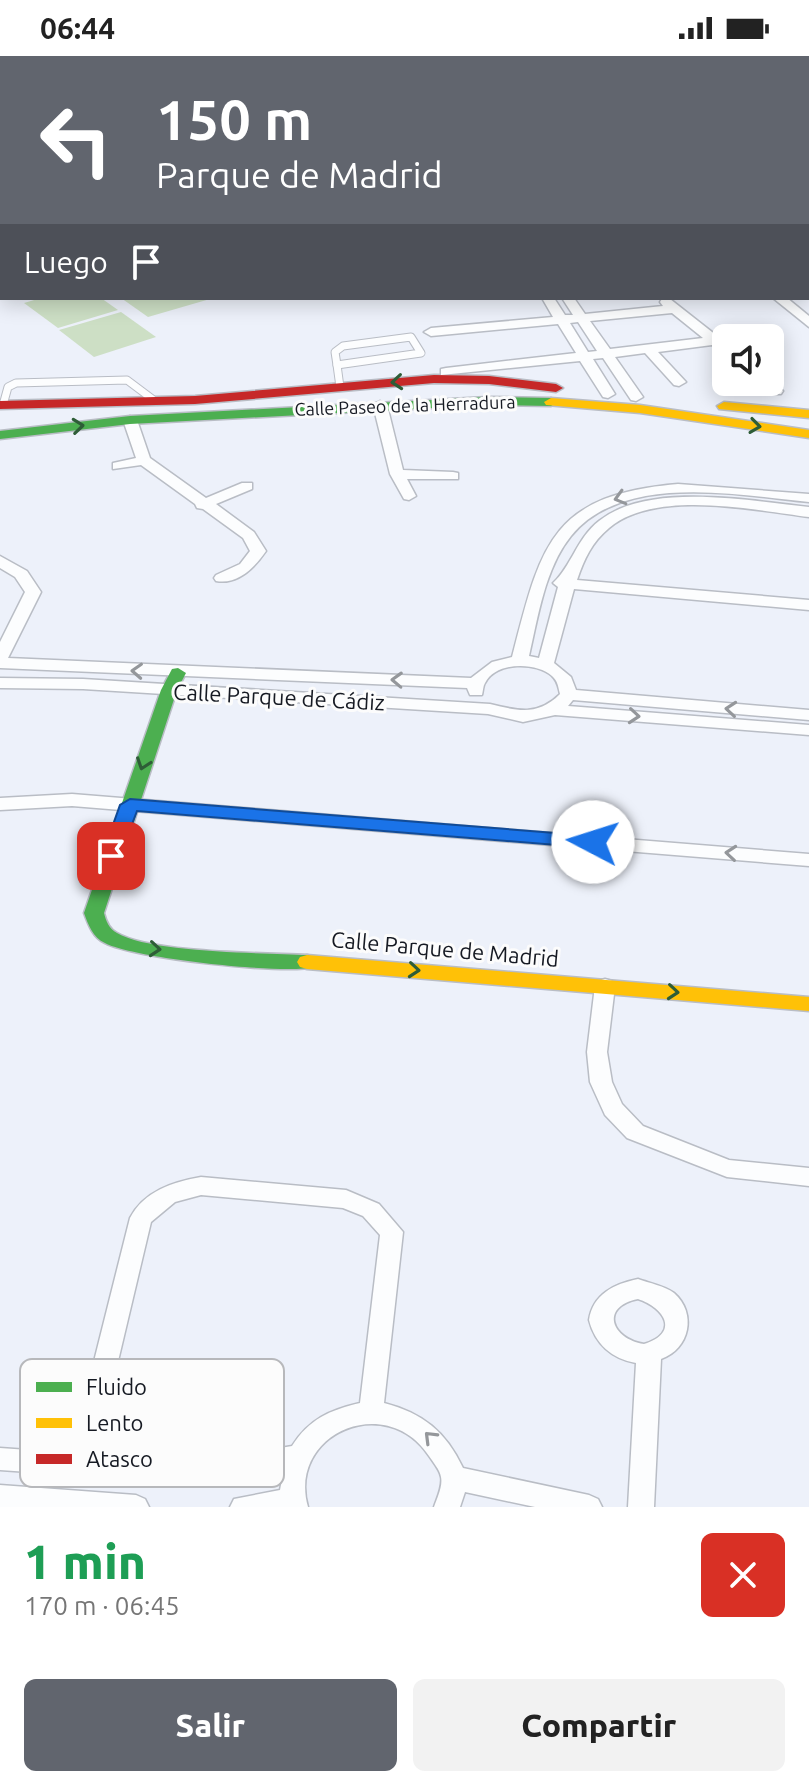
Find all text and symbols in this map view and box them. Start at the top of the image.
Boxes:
text: 06:44 [40,11,115,45]
icon: left [24,88,128,192]
text: 150 m [156,88,312,151]
text: Parque de Madrid [156,154,443,195]
icon: arrive [124,240,168,284]
text: Luego [24,245,108,279]
map controls [712,324,784,396]
button: sound [712,324,784,396]
one-way arrow [390,373,403,390]
street label: Calle Paseo de la Herradura [294,391,516,419]
one-way arrow [748,417,762,434]
one-way arrow [71,418,84,435]
one-way arrow [614,489,628,505]
one-way arrow [130,663,143,680]
one-way arrow [390,672,403,689]
street label: Calle Parque de Cádiz [173,678,386,715]
one-way arrow [724,701,737,718]
one-way arrow [628,707,641,724]
one-way arrow [137,756,153,770]
position arrow [551,800,635,884]
pin [77,822,145,890]
icon: arrive [89,834,133,878]
one-way arrow [724,845,737,862]
street label: Calle Parque de Madrid [330,926,560,971]
one-way arrow [149,940,162,957]
one-way arrow [408,962,421,979]
one-way arrow [667,983,680,1000]
legend [20,1359,284,1487]
text: Fluido [86,1374,147,1399]
text: Lento [86,1410,143,1435]
one-way arrow [425,1432,439,1446]
text: Atasco [86,1446,153,1471]
button: close [701,1533,785,1617]
text: 1 min [24,1534,146,1588]
text: 170 m · 06:45 [24,1591,180,1620]
button: Salir [24,1679,397,1771]
button: Compartir [413,1679,785,1771]

